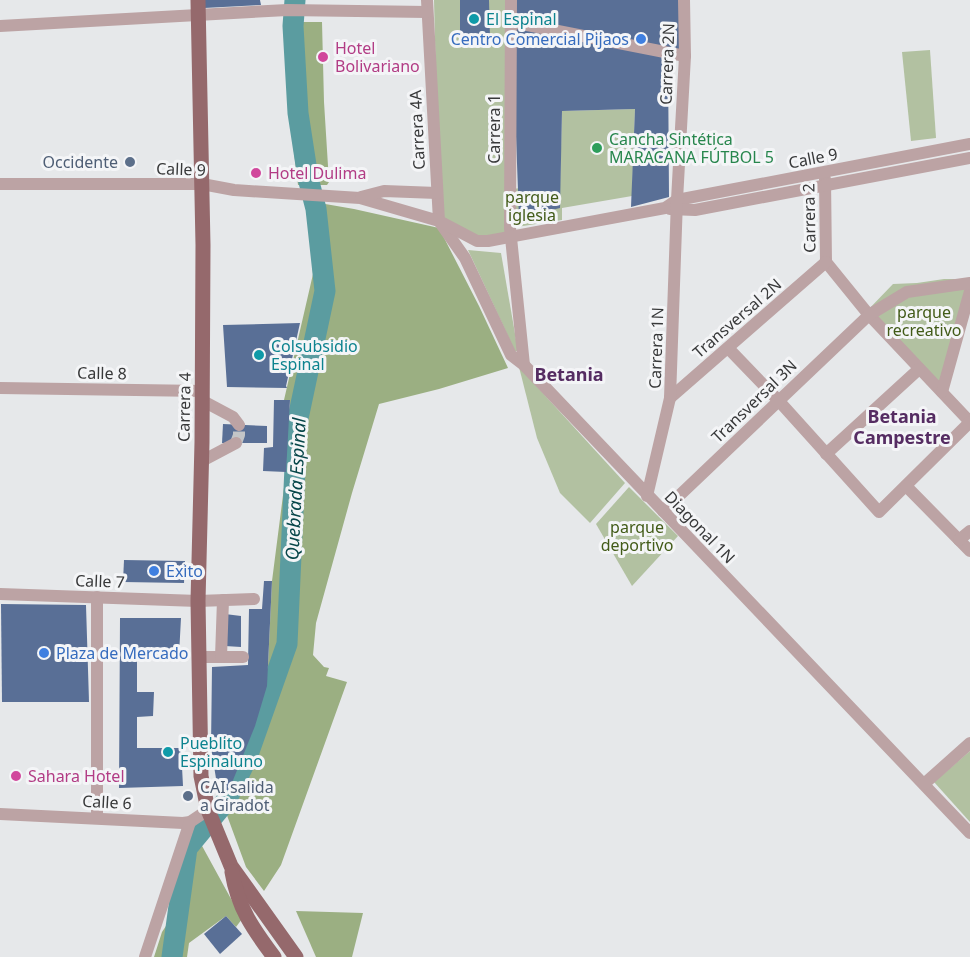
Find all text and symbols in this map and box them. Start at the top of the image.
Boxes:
place label: El Espinal [486,8,557,30]
marker: El Espinal [467,12,481,26]
street label: Carrera 2N [655,23,679,105]
place label: Centro Comercial Pijaos [451,28,629,50]
marker: Centro Comercial Pijaos [634,32,648,46]
place label: Hotel Bolivariano [335,37,420,77]
marker: Hotel Bolivariano [316,50,330,64]
street label: Carrera 4A [404,89,430,170]
street label: Carrera 1 [483,94,505,164]
place label: Cancha Sintética MARACANA FÚTBOL 5 [609,128,774,168]
marker: Cancha Sintética MARACANA FÚTBOL 5 [590,141,604,155]
street label: Calle 9 [787,142,839,174]
place label: Occidente [42,151,118,173]
marker: Occidente [123,155,137,169]
street label: Calle 9 [156,157,206,181]
place label: Hotel Dulima [268,162,366,184]
marker: Hotel Dulima [249,166,263,180]
street label: Carrera 2 [797,183,821,253]
park label: parque iglesia [505,186,559,226]
street label: Transversal 2N [688,273,786,363]
park label: parque recreativo [887,301,962,341]
street label: Carrera 1N [644,307,668,389]
place label: Colsubsidio Espinal [271,335,358,375]
marker: Colsubsidio Espinal [252,348,266,362]
street label: Transversal 3N [706,355,802,447]
street label: Calle 8 [77,362,127,384]
district label: Betania [534,362,604,386]
street label: Carrera 4 [172,372,196,442]
district label: Betania Campestre [853,404,951,449]
water label: Quebrada Espinal [279,417,311,561]
street label: Diagonal 1N [660,486,740,568]
park label: parque deportivo [601,516,673,556]
place label: Exito [166,560,203,582]
marker: Exito [147,564,161,578]
street label: Calle 7 [75,569,125,593]
place label: Plaza de Mercado [56,642,188,664]
marker: Plaza de Mercado [37,646,51,660]
place label: Pueblito Espinaluno [180,732,263,772]
marker: Pueblito Espinaluno [161,745,175,759]
place label: Sahara Hotel [28,765,125,787]
marker: Sahara Hotel [9,769,23,783]
place label: CAI salida a Giradot [200,776,274,816]
marker: CAI salida a Giradot [181,789,195,803]
street label: Calle 6 [82,790,132,814]

